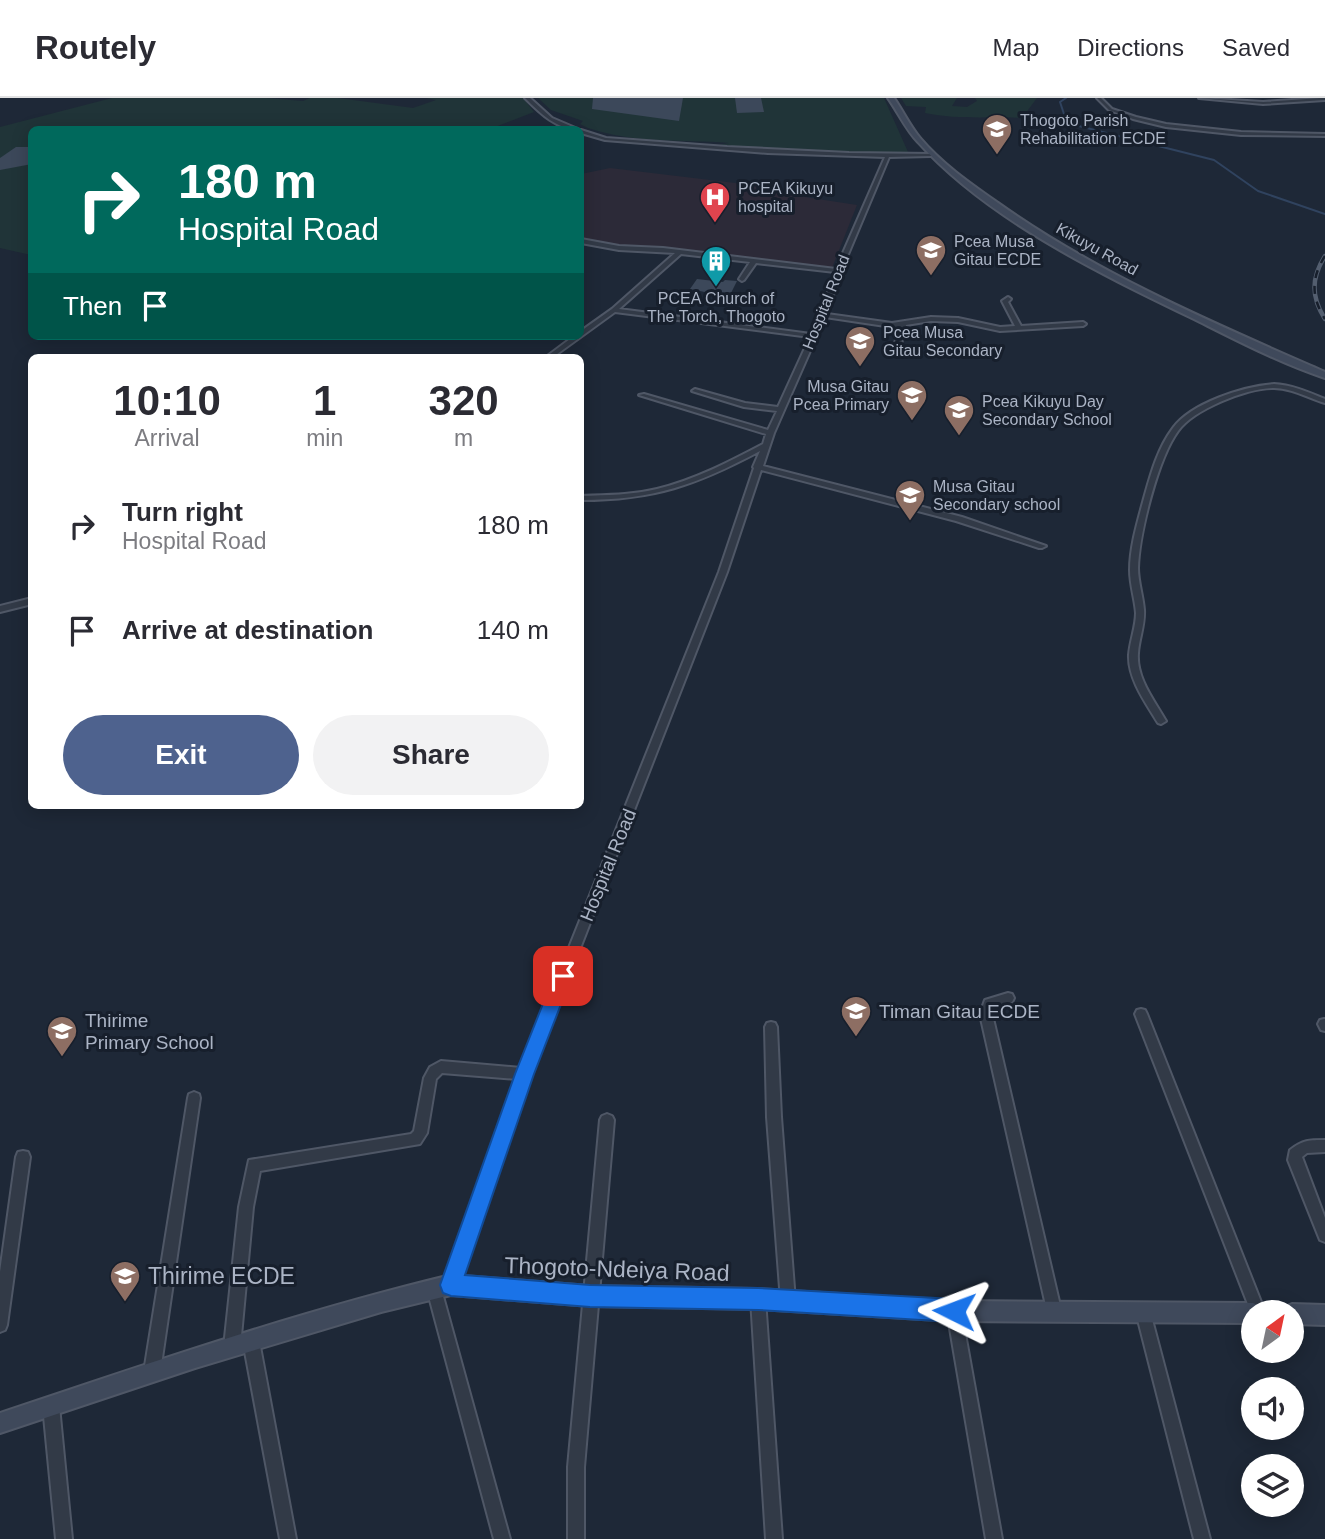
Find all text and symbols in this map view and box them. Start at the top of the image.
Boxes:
text: Routely [35,29,156,66]
text: Map [993,34,1039,61]
text: Directions [1077,34,1184,61]
text: Saved [1222,34,1290,61]
school or university icon: Thogoto Parish Rehabilitation ECDE [980,112,1014,156]
place label: Thogoto Parish Rehabilitation ECDE [1020,112,1166,147]
icon: right [63,154,154,245]
text: 180 m [178,154,317,208]
hospital icon: PCEA Kikuyu hospital [698,180,732,224]
place label: PCEA Kikuyu hospital [738,180,833,215]
text: Hospital Road [178,211,379,247]
street label: Kikuyu Road [1053,220,1141,278]
school or university icon: Pcea Musa Gitau ECDE [914,233,948,277]
place label: Pcea Musa Gitau ECDE [954,233,1041,268]
building icon: PCEA Church of The Torch, Thogoto [699,244,733,288]
street label: Hospital Road [799,252,853,352]
icon: arrive [136,287,174,325]
place label: PCEA Church of The Torch, Thogoto [647,290,785,325]
text: Then [63,291,122,321]
school or university icon: Pcea Musa Gitau Secondary [843,324,877,368]
place label: Pcea Musa Gitau Secondary [883,324,1002,359]
text: 10:10 [113,377,221,424]
text: 1 [313,377,336,424]
text: 320 [429,377,499,424]
place label: Musa Gitau Pcea Primary [793,378,889,413]
school or university icon: Musa Gitau Pcea Primary [895,378,929,422]
school or university icon: Pcea Kikuyu Day Secondary School [942,393,976,437]
place label: Pcea Kikuyu Day Secondary School [982,393,1112,428]
text: Arrival [134,425,200,451]
text: min [306,425,343,451]
text: m [454,425,473,451]
school or university icon: Musa Gitau Secondary school [893,478,927,522]
place label: Musa Gitau Secondary school [933,478,1060,513]
text: Turn right [122,497,243,527]
icon: right [63,507,101,545]
text: 180 m [477,510,549,540]
text: Hospital Road [122,528,266,554]
icon: arrive [63,612,101,650]
text: Arrive at destination [122,615,373,645]
text: 140 m [477,615,549,645]
button: Exit [63,715,299,795]
button: Share [313,715,549,795]
street label: Hospital Road [576,806,640,924]
pin [533,946,593,1006]
icon: arrive [544,957,582,995]
school or university icon: Timan Gitau ECDE [839,994,873,1038]
place label: Timan Gitau ECDE [879,1001,1040,1022]
place label: Thirime Primary School [85,1010,214,1053]
school or university icon: Thirime Primary School [45,1014,79,1058]
street label: Thogoto-Ndeiya Road [504,1252,730,1286]
school or university icon: Thirime ECDE [108,1259,142,1303]
place label: Thirime ECDE [148,1263,295,1289]
position arrow [917,1274,991,1348]
north arrow [1241,1300,1304,1363]
map controls [1241,1300,1304,1517]
button: sound [1241,1377,1304,1440]
button: layers [1241,1454,1304,1517]

